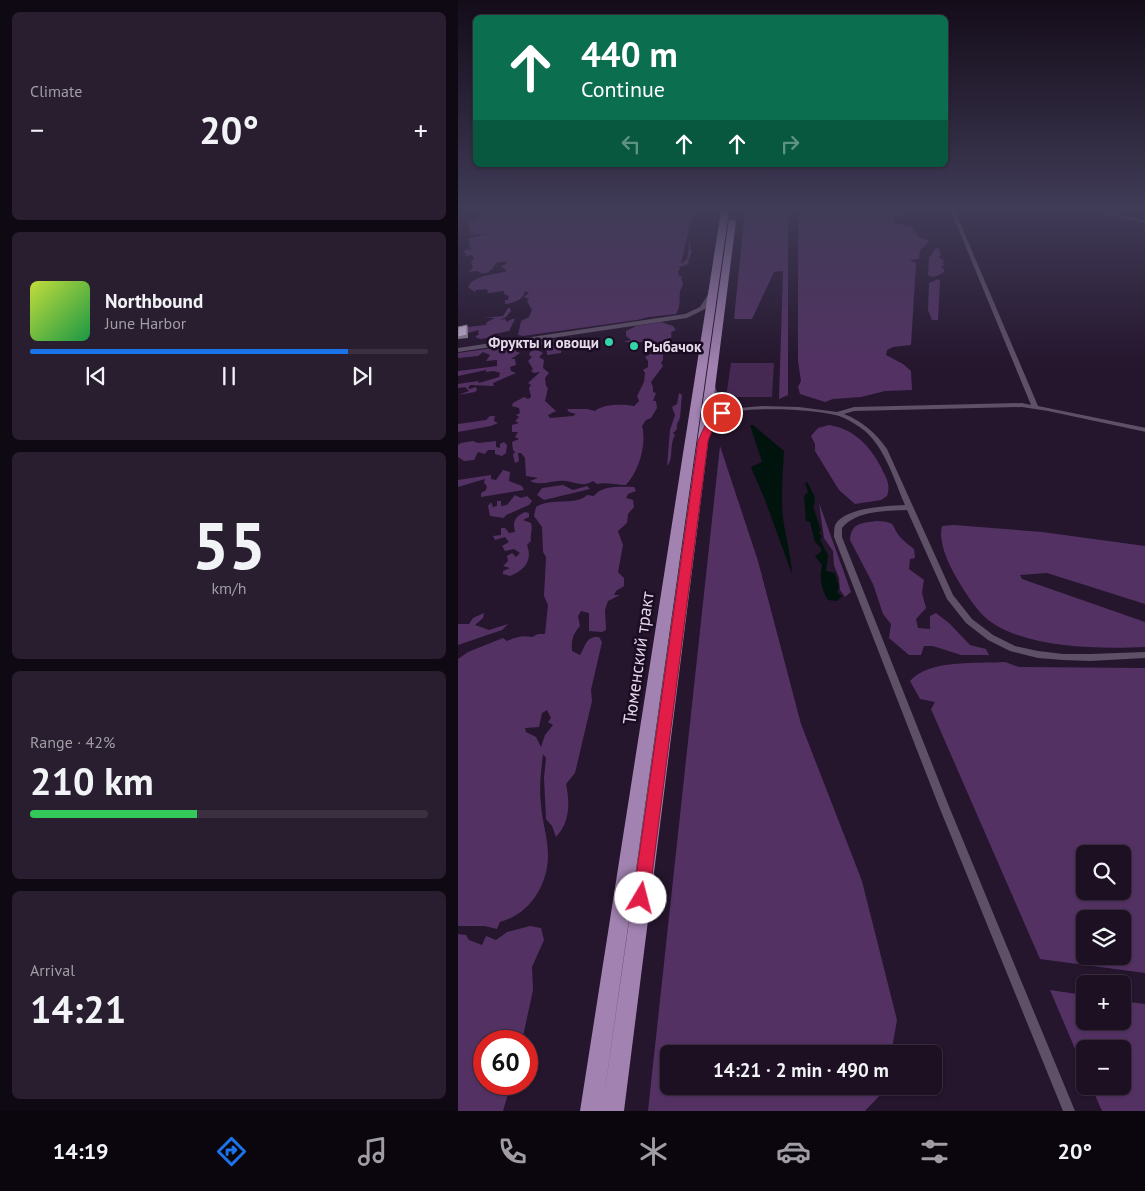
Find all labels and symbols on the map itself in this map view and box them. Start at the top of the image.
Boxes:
place label: Фрукты и овощи [488,333,599,352]
marker: Фрукты и овощи [603,336,615,348]
place label: Рыбачок [644,337,702,356]
marker: Рыбачок [628,340,640,352]
pin [701,392,743,434]
street label: Тюменский тракт [617,589,659,726]
position arrow [614,871,666,923]
speed limit sign: 60 [473,1030,538,1095]

